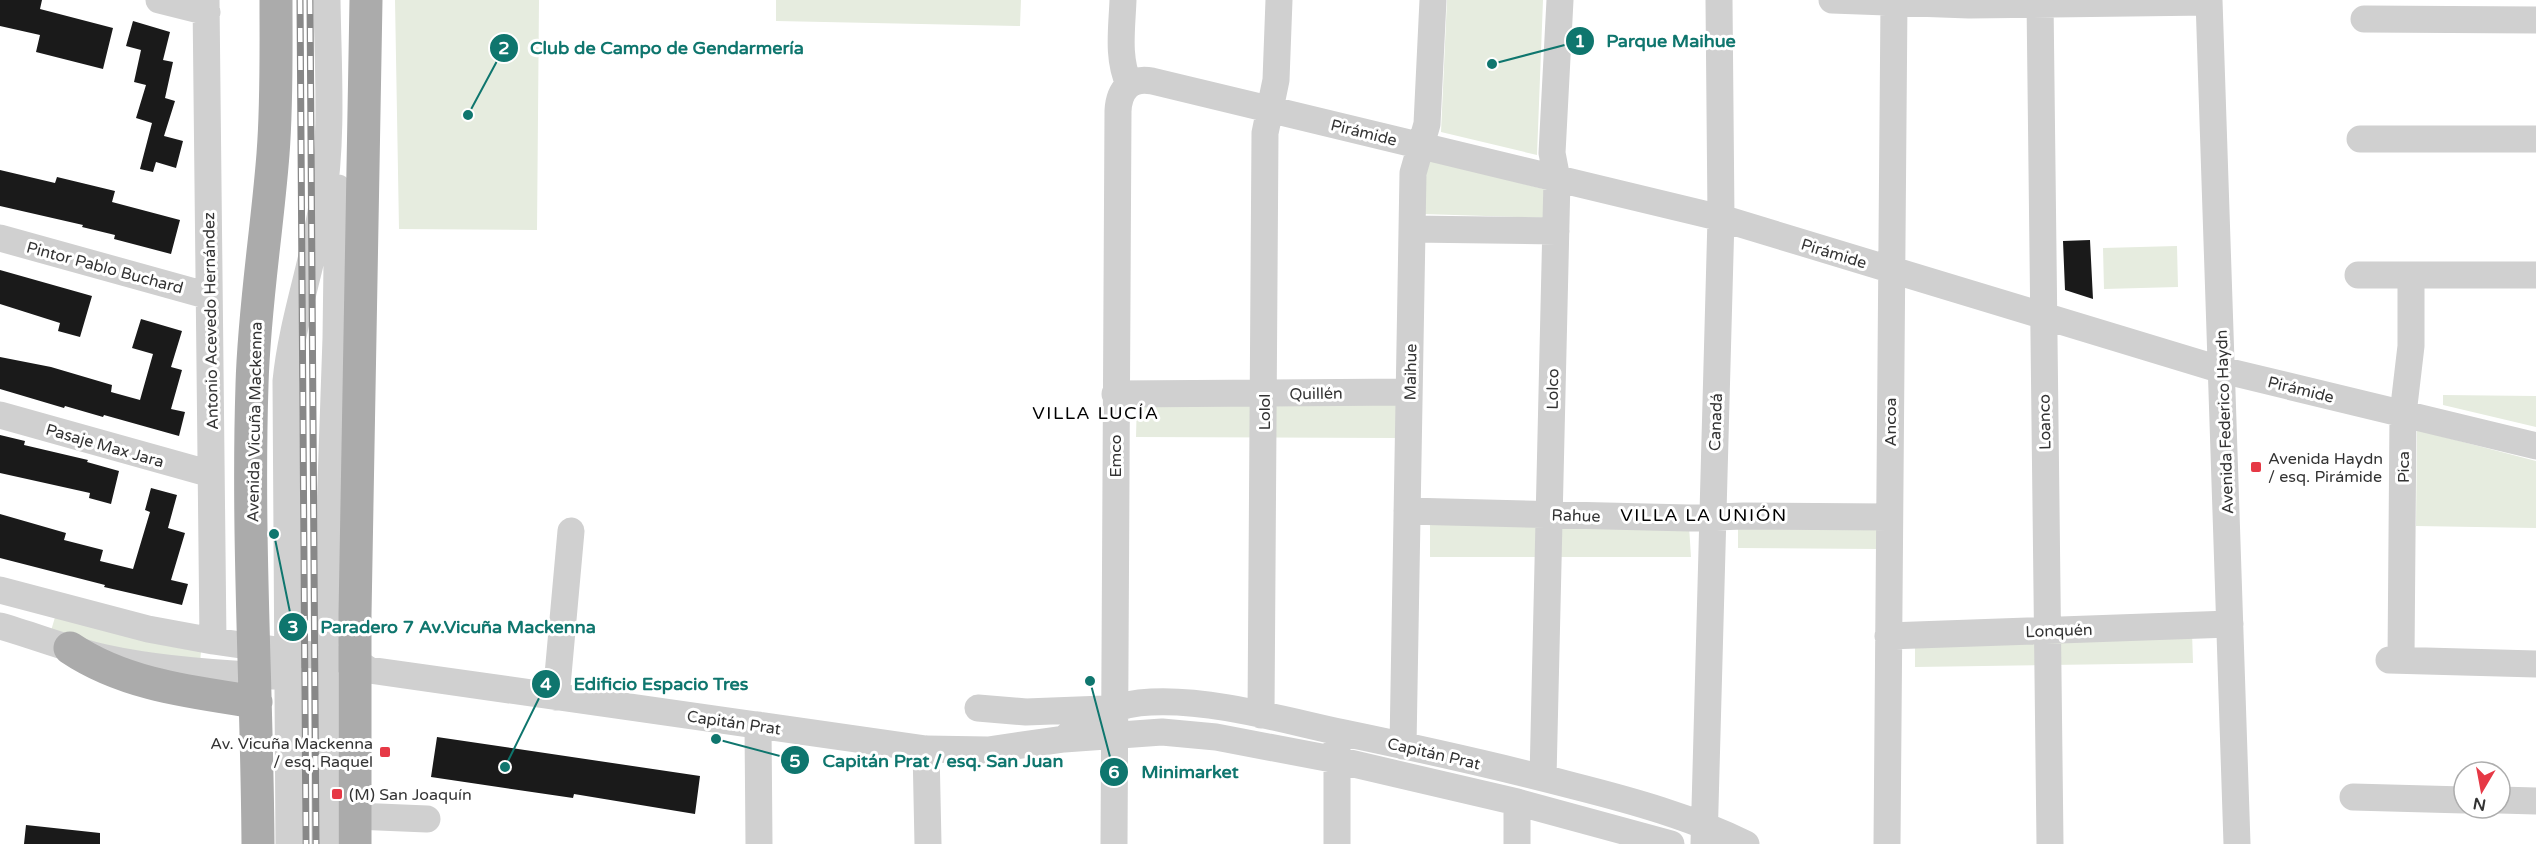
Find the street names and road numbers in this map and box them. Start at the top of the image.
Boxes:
street label: Pirámide [1329,115,1399,151]
street label: Antonio Acevedo Hernández [199,212,223,430]
street label: Pirámide [1798,235,1869,273]
street label: Pintor Pablo Buchard [24,237,185,299]
street label: Avenida Vicuña Mackenna [243,321,267,523]
street label: Avenida Federico Haydn [2212,329,2238,515]
street label: Maihue [1401,343,1421,401]
street label: Lolco [1543,368,1563,410]
street label: Pirámide [2266,372,2336,408]
street label: Quillén [1289,384,1343,404]
street label: Canadá [1705,393,1727,451]
street label: Lolol [1255,394,1275,430]
street label: Loanco [2035,394,2055,450]
street label: Ancoa [1881,398,1901,446]
street label: Pasaje Max Jara [43,420,166,472]
street label: Emco [1106,435,1126,477]
street label: Pica [2394,451,2414,483]
street label: Rahue [1551,505,1601,527]
street label: Lonquén [2025,620,2093,642]
street label: Capitán Prat [685,706,782,739]
street label: Capitán Prat [1385,734,1482,774]

